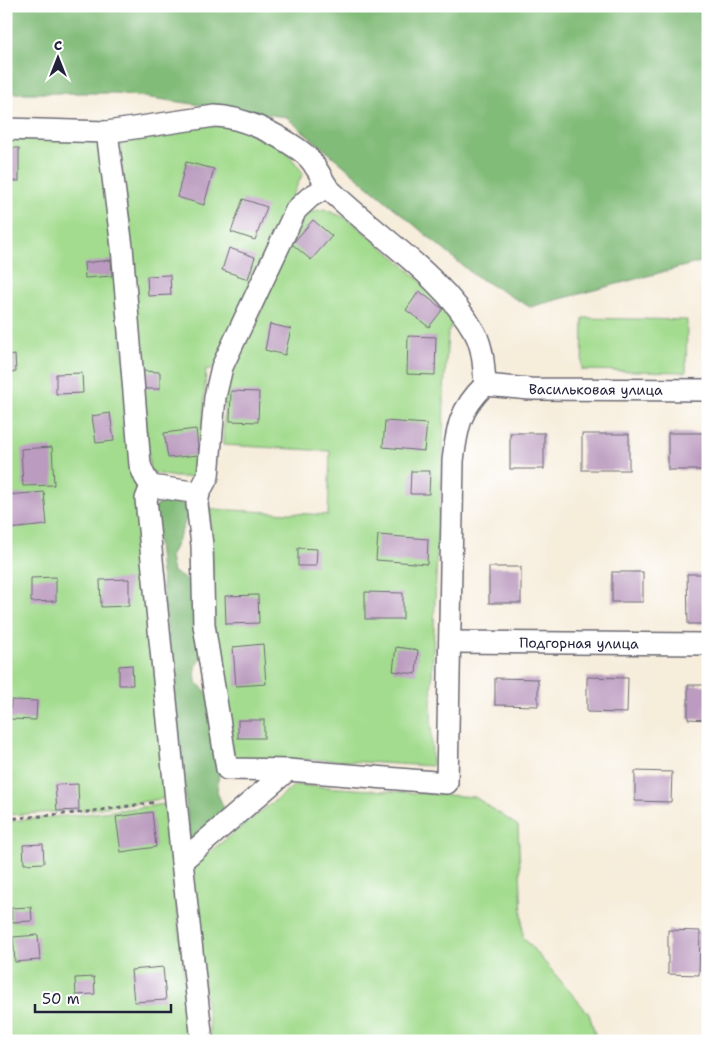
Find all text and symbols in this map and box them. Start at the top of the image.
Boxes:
north arrow [32,32,82,82]
text: С [54,36,62,54]
street label: Васильковая улица [529,380,663,399]
street label: Подгорная улица [519,634,639,652]
scale bar [35,982,171,1014]
text: 50 m [42,989,80,1009]

